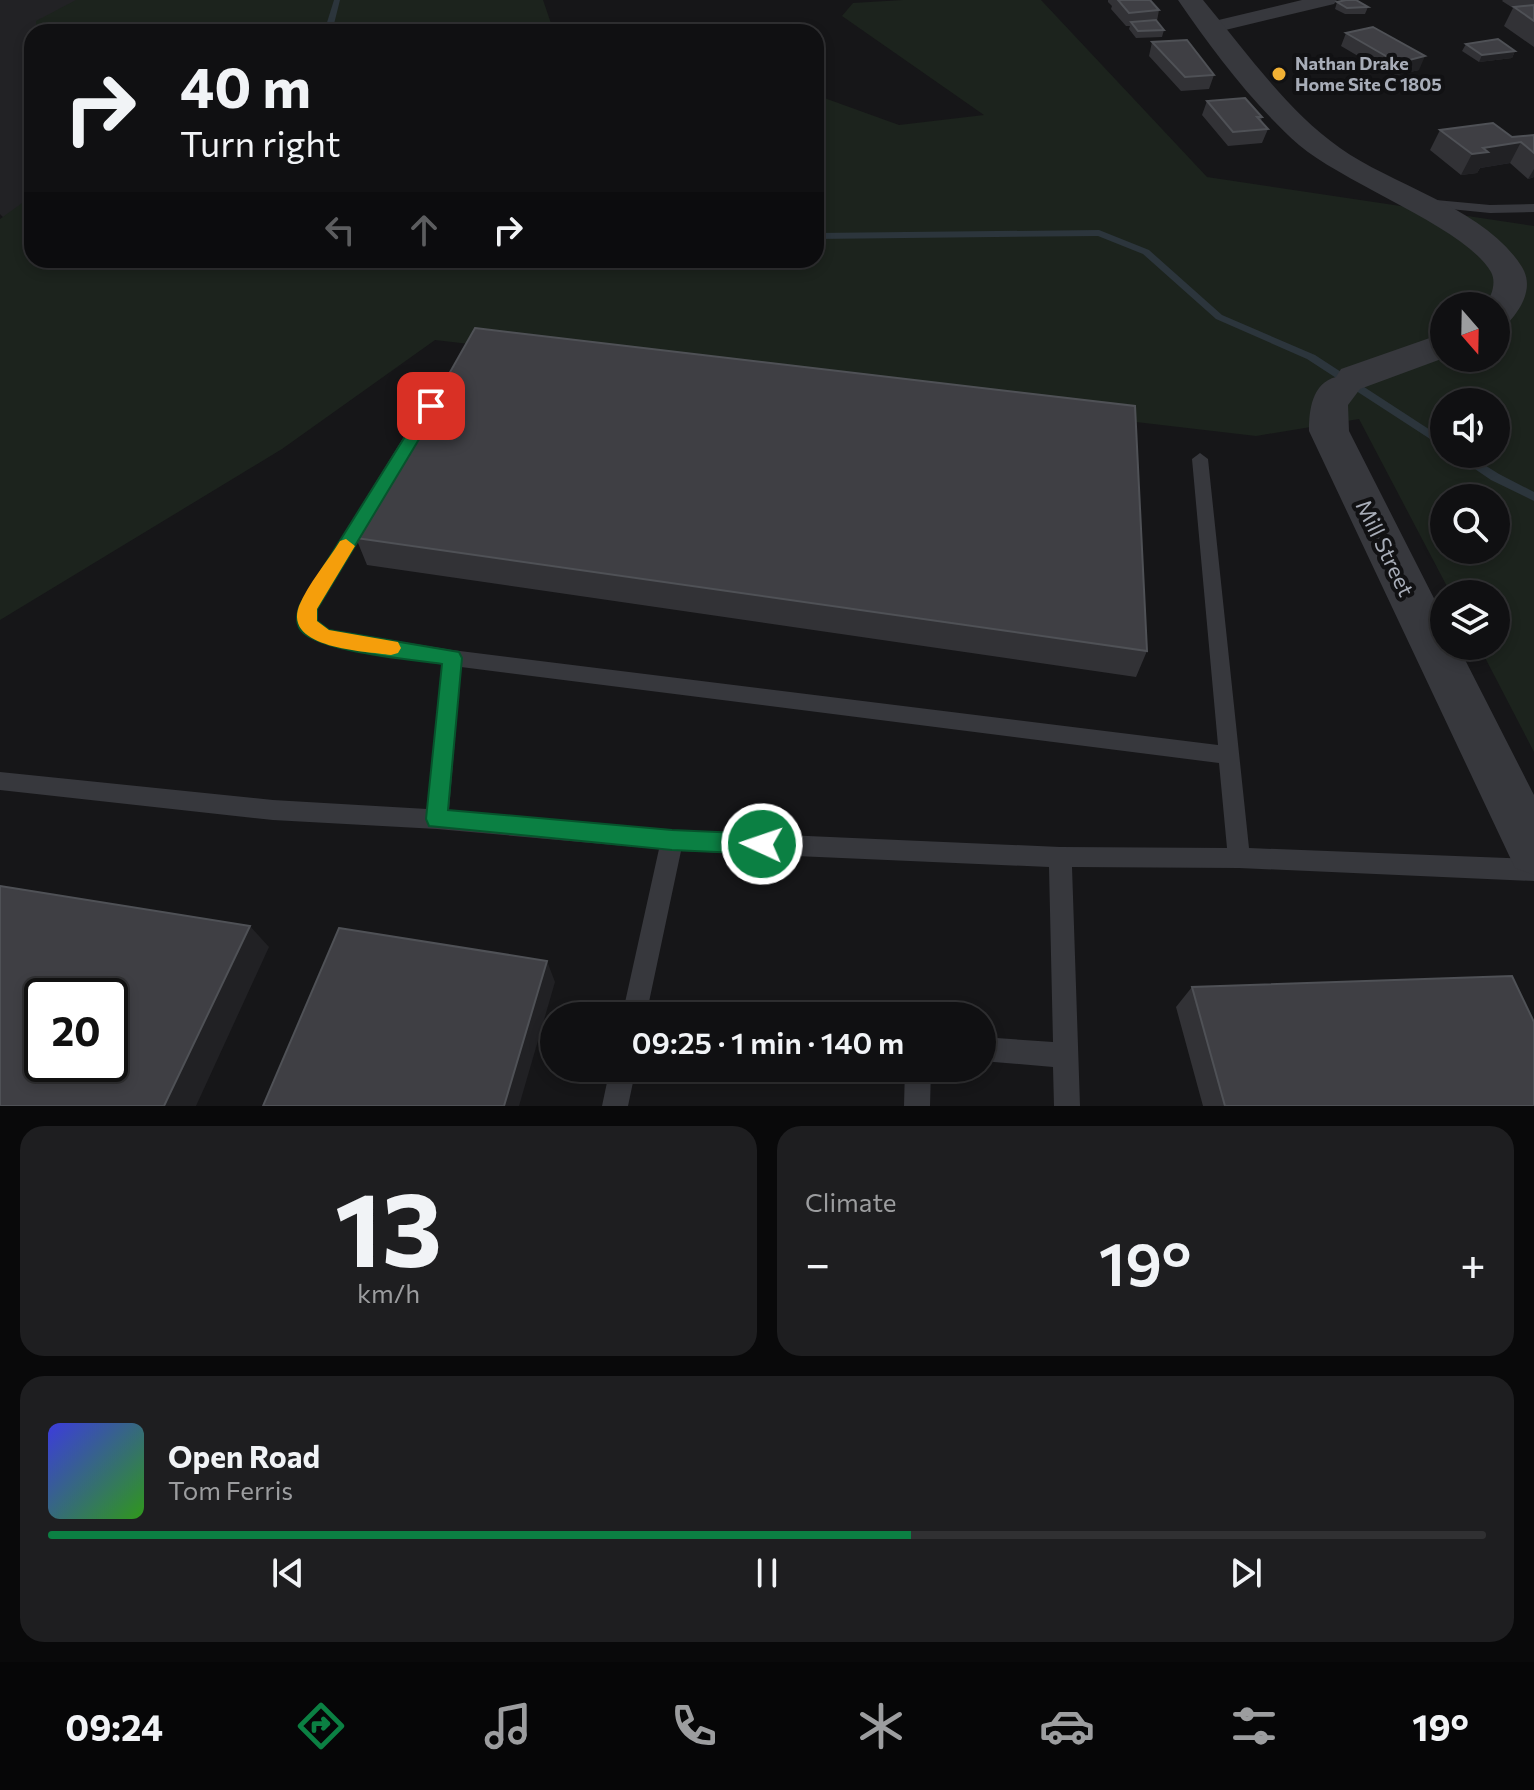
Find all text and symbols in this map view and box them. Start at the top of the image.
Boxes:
text: 40 m [180,51,311,120]
place label: Nathan Drake Home Site C 1805 [1295,52,1442,95]
icon: right [48,56,152,160]
marker: Nathan Drake Home Site C 1805 [1270,65,1288,83]
text: Turn right [180,120,341,164]
icon: left [318,208,362,252]
icon: ahead [402,208,446,252]
icon: right [486,208,530,252]
north arrow [1430,292,1510,372]
map controls [1430,292,1510,660]
pin [397,372,465,440]
icon: arrive [409,384,453,428]
button: sound [1430,388,1510,468]
button: search [1430,484,1510,564]
street label: Mill Street [1350,495,1420,601]
button: layers [1430,580,1510,660]
position arrow [720,802,804,886]
speed limit sign: 20 [24,978,128,1082]
text: 09:25 · 1 min · 140 m [632,1023,904,1060]
text: 13 [335,1161,442,1288]
text: Climate [805,1186,897,1217]
text: 19° [1099,1225,1191,1298]
text: − [805,1235,830,1289]
text: + [1460,1235,1486,1289]
text: km/h [357,1277,420,1308]
text: Open Road [168,1437,320,1474]
text: Tom Ferris [168,1474,293,1505]
icon: previous [266,1551,310,1595]
icon: pause [745,1551,789,1595]
icon: next [1224,1551,1268,1595]
icon: directions [293,1698,349,1754]
icon: music [480,1698,536,1754]
icon: phone [666,1698,722,1754]
icon: climate [853,1698,909,1754]
icon: car [1039,1698,1095,1754]
icon: filters [1226,1698,1282,1754]
text: 09:24 [65,1704,163,1748]
text: 19° [1412,1704,1469,1748]

